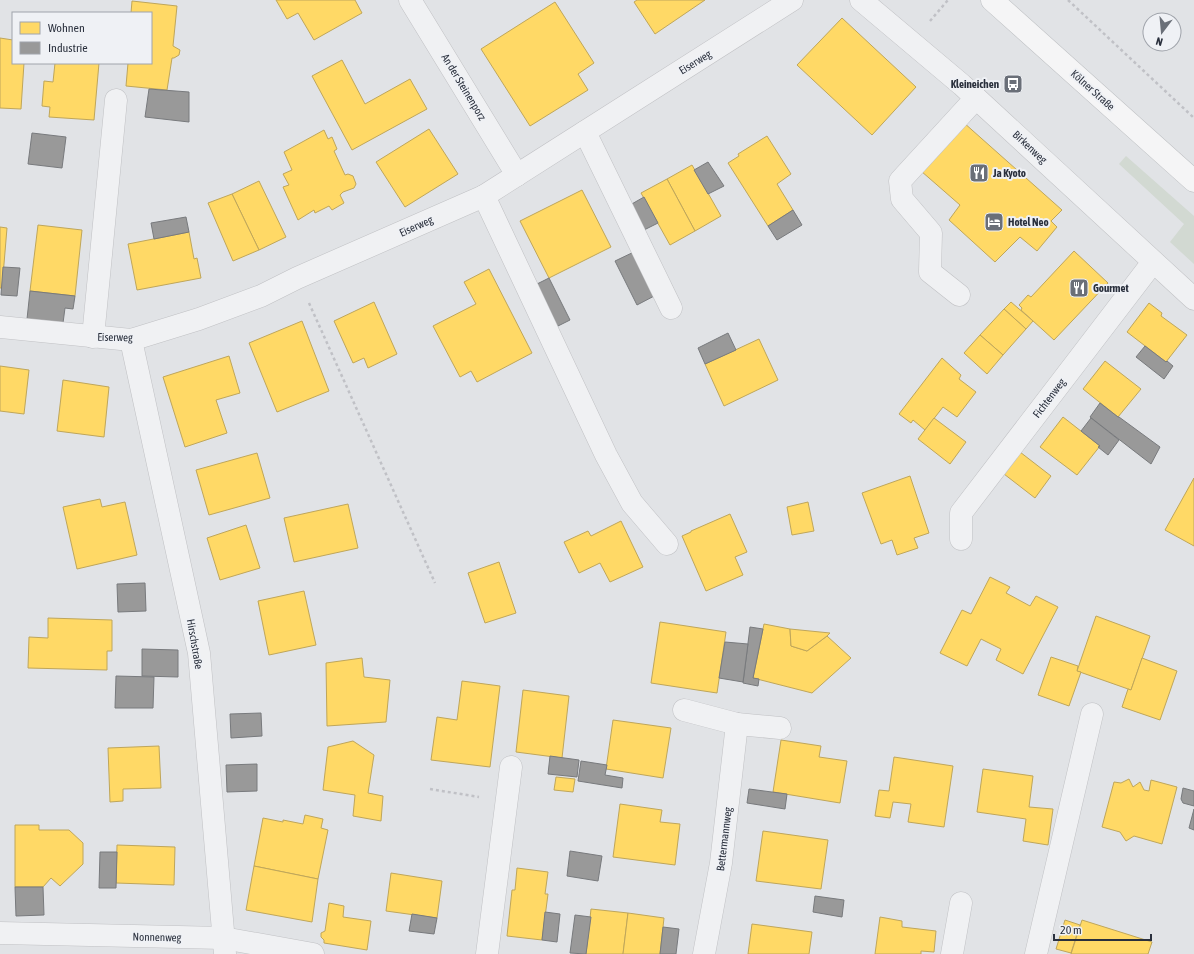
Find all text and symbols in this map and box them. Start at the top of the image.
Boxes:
legend [12,12,152,64]
north arrow [1142,12,1182,52]
text: Wohnen [48,21,85,35]
text: N [1154,35,1164,48]
text: Industrie [48,41,88,55]
street label: Eiserweg [677,47,713,77]
street label: An der Steinenporz [439,51,489,123]
street label: Kölner Straße [1069,67,1117,113]
bus stop icon: Kleineichen [1002,73,1024,95]
place label: Kleineichen [951,78,999,90]
street label: Birkenweg [1011,128,1050,166]
restaurant icon: Ja Kyoto [968,162,990,184]
place label: Ja Kyoto [992,167,1026,179]
hotel icon: Hotel Neo [983,211,1005,233]
street label: Eiserweg [397,213,435,239]
place label: Hotel Neo [1008,216,1049,228]
restaurant icon: Gourmet [1068,277,1090,299]
place label: Gourmet [1093,282,1129,294]
street label: Eiserweg [97,331,133,343]
street label: Fichtenweg [1030,376,1068,420]
street label: Hirschstraße [185,618,205,670]
street label: Bettermannweg [714,806,734,872]
scale bar [1054,916,1151,942]
text: 20 m [1060,923,1082,937]
street label: Nonnenweg [132,931,182,943]

